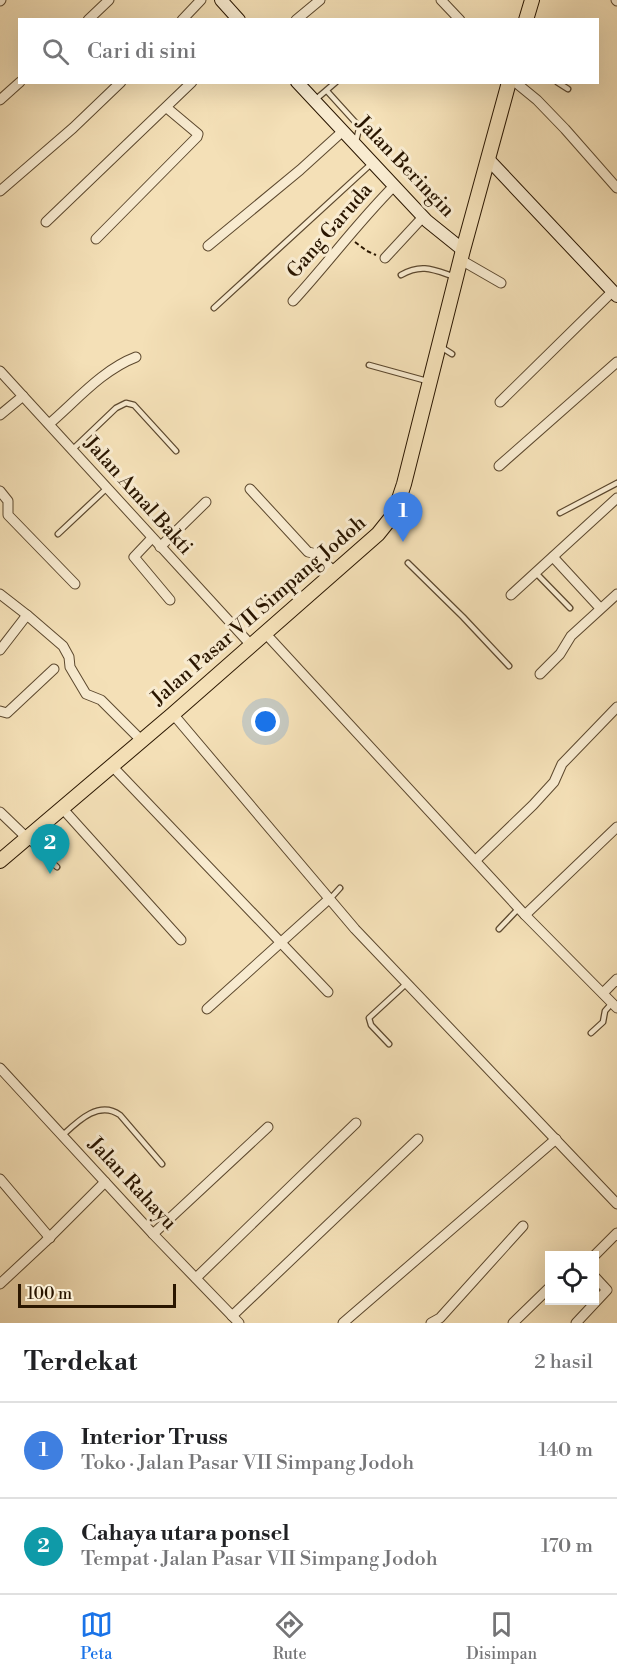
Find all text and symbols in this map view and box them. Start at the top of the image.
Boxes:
search box [18,18,599,84]
icon: search [39,35,72,68]
text: Cari di sini [87,38,197,65]
street label: Jalan Beringin [350,110,460,223]
street label: Gang Garuda [282,178,379,284]
street label: Jalan Amal Bakti [78,431,198,561]
pin: 1 [384,492,422,542]
street label: Jalan Pasar VII Simpang Jodoh [146,511,372,712]
your location [251,707,280,736]
pin: 2 [31,824,70,874]
street label: Jalan Rahayu [82,1132,182,1236]
map controls [545,1251,599,1305]
button: locate [545,1251,599,1305]
scale bar [18,1281,176,1308]
text: 100 m [27,1284,72,1304]
text: Terdekat [24,1346,137,1378]
text: 2 hasil [534,1350,593,1375]
text: Interior Truss [81,1424,228,1451]
text: 1 [39,1438,48,1463]
text: 140 m [538,1438,593,1463]
text: Toko · Jalan Pasar VII Simpang Jodoh [81,1451,414,1476]
text: Cahaya utara ponsel [81,1520,290,1547]
text: 2 [37,1534,50,1559]
text: 170 m [541,1534,593,1559]
text: Tempat · Jalan Pasar VII Simpang Jodoh [81,1547,438,1572]
tab: Peta [80,1608,113,1664]
tab: Rute [273,1608,306,1664]
tab: Disimpan [466,1608,537,1664]

